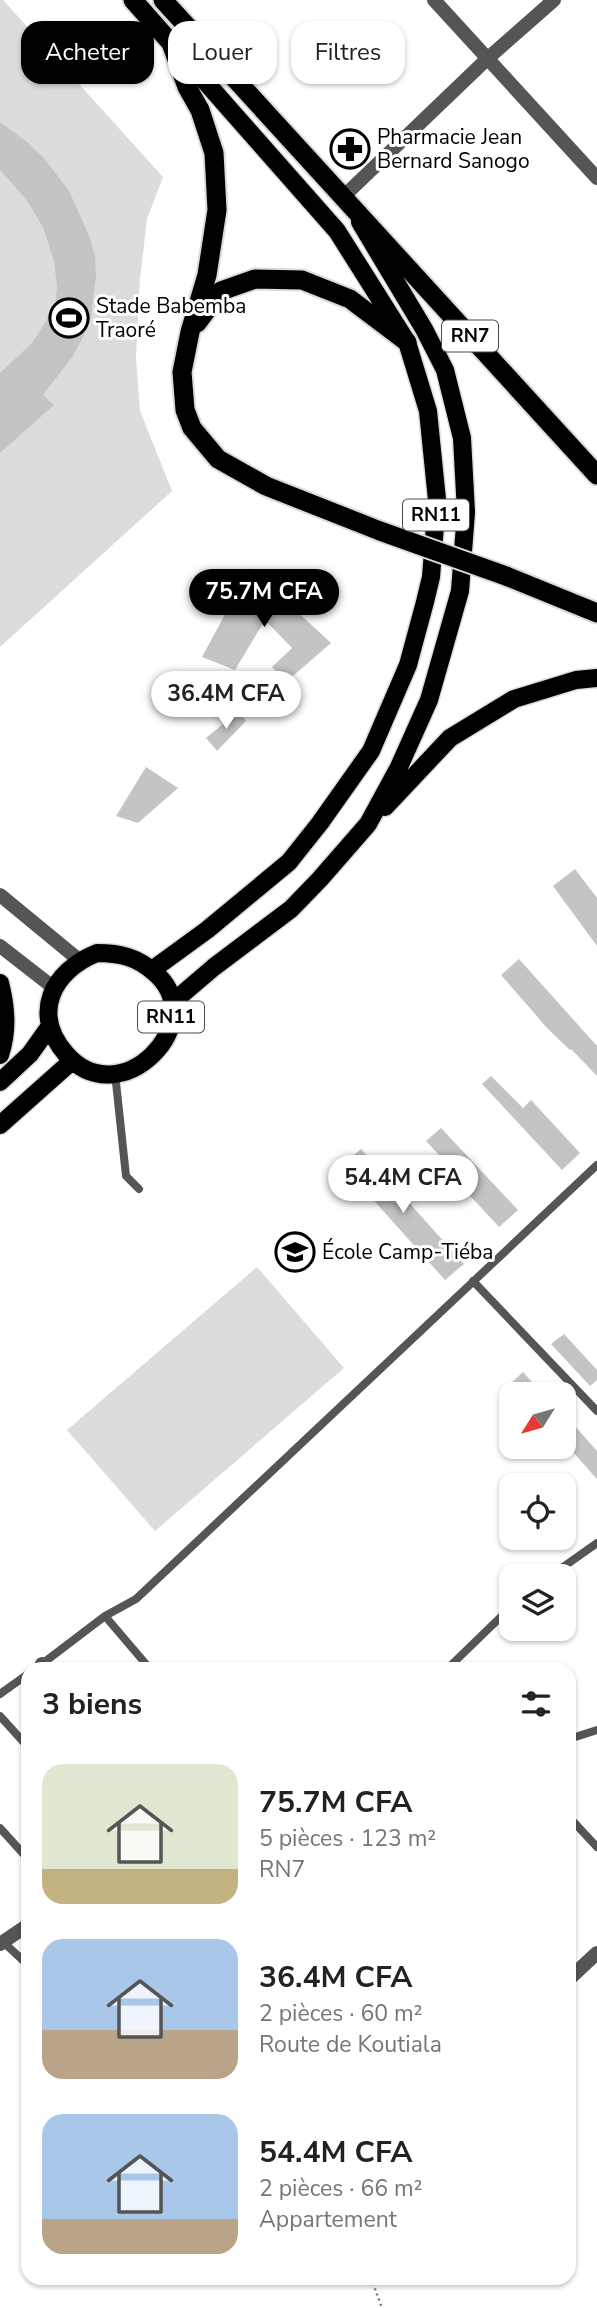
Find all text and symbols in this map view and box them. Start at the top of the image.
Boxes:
chip: Acheter [21,21,154,84]
chip: Louer [168,21,277,84]
chip: Filtres [291,21,405,84]
place label: Pharmacie Jean Bernard Sanogo [377,123,530,175]
pharmacy icon: Pharmacie Jean Bernard Sanogo [329,128,371,170]
place label: Stade Babemba Traoré [96,292,246,344]
sports icon: Stade Babemba Traoré [48,297,90,339]
road number: RN7 [442,320,498,352]
road number: RN11 [403,500,469,530]
pin: 75.7M CFA [184,570,344,629]
text: 75.7M CFA [205,576,323,607]
pin: 36.4M CFA [146,672,306,731]
text: 36.4M CFA [167,678,285,709]
road number: RN11 [138,1001,204,1032]
pin: 54.4M CFA [323,1156,483,1215]
text: 54.4M CFA [344,1162,462,1193]
school or university icon: École Camp-Tiéba [274,1231,316,1273]
place label: École Camp-Tiéba [322,1238,493,1266]
north arrow [499,1382,576,1460]
map controls [499,1382,576,1641]
button: locate [499,1473,576,1550]
button: layers [499,1564,576,1641]
text: 3 biens [42,1684,142,1725]
icon: filters [517,1685,555,1723]
text: 75.7M CFA [259,1782,412,1823]
icon: home [98,1792,182,1876]
text: 5 pièces · 123 m² [259,1823,436,1854]
text: RN7 [259,1854,305,1885]
text: 36.4M CFA [259,1957,412,1998]
icon: home [98,1967,182,2051]
text: 2 pièces · 60 m² [259,1998,422,2029]
text: Route de Koutiala [259,2029,442,2060]
text: 54.4M CFA [259,2132,412,2173]
icon: home [98,2142,182,2226]
text: 2 pièces · 66 m² [259,2173,422,2204]
text: Appartement [259,2204,397,2235]

